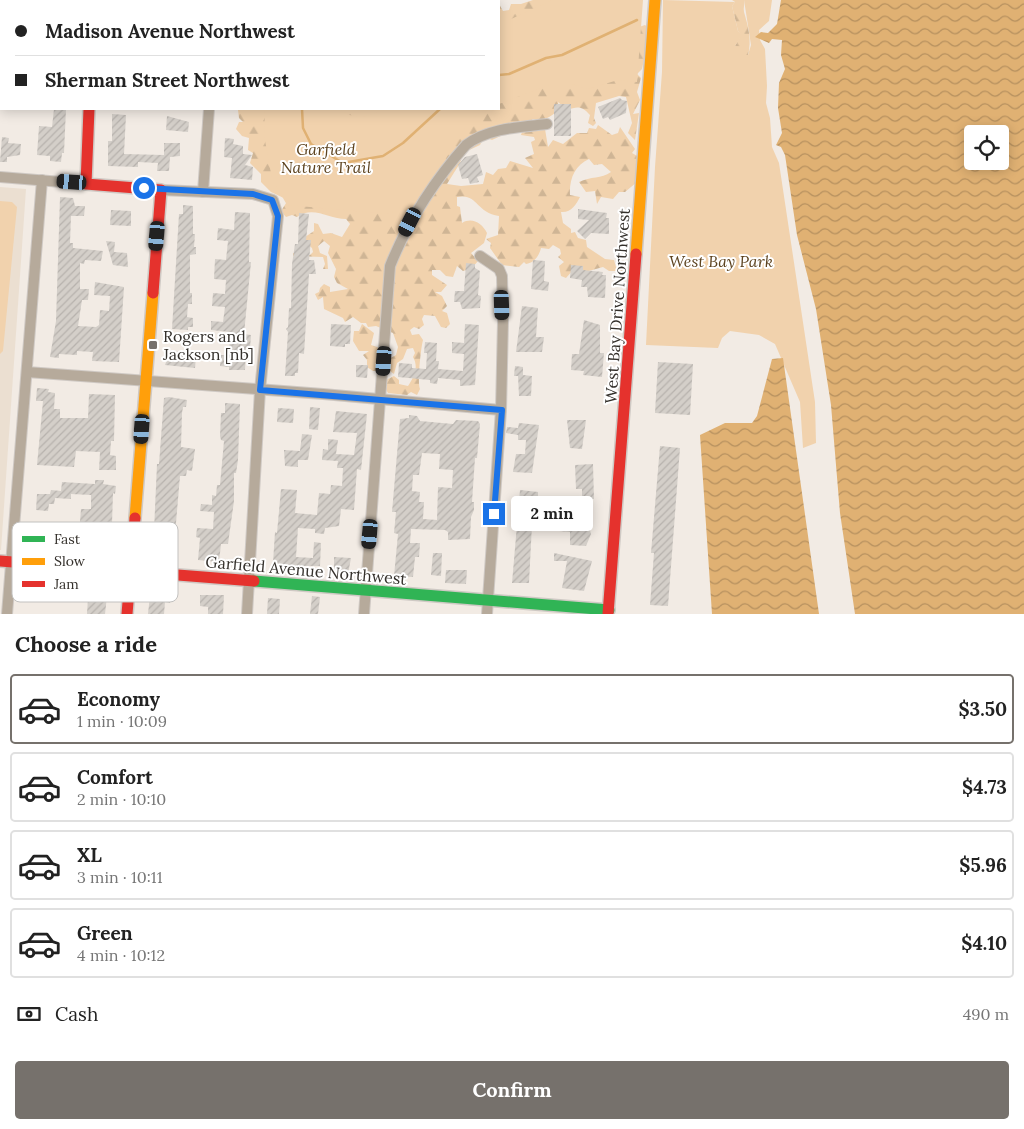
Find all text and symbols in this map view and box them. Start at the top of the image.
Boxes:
text: Madison Avenue Northwest [45,19,295,43]
text: Sherman Street Northwest [45,68,289,92]
map controls [964,125,1009,170]
button: locate [964,125,1009,170]
park label: Garfield Nature Trail [281,139,372,177]
car [56,173,87,191]
route start [133,177,155,199]
car [396,205,423,239]
street label: West Bay Drive Northwest [600,207,634,404]
car [148,220,165,252]
park label: West Bay Park [669,251,773,271]
car [493,290,510,320]
place label: Rogers and Jackson [nb] [162,326,254,364]
marker: Rogers and Jackson [nb] [147,339,159,351]
car [375,346,392,376]
car [133,414,150,444]
callout: 2 min [512,496,594,532]
route end [483,503,505,525]
text: 2 min [531,503,573,523]
car [361,518,378,550]
legend [12,522,178,602]
text: Fast [54,530,81,548]
street label: Garfield Avenue Northwest [205,551,408,589]
text: Slow [54,552,86,570]
text: Jam [53,575,79,593]
text: Choose a ride [15,630,157,658]
icon: car [17,687,62,732]
text: Economy [77,687,160,711]
text: $3.50 [958,697,1007,721]
text: 1 min · 10:09 [77,711,167,731]
icon: car [17,765,62,810]
text: Comfort [77,765,153,789]
text: $4.73 [962,775,1007,799]
text: 2 min · 10:10 [77,789,166,809]
icon: car [17,843,62,888]
text: XL [77,843,102,867]
text: $5.96 [959,853,1007,877]
text: 3 min · 10:11 [77,867,162,887]
icon: car [17,921,62,966]
text: Green [77,921,133,945]
text: $4.10 [961,931,1007,955]
text: 4 min · 10:12 [77,945,165,965]
icon: cash [15,1000,43,1028]
text: Cash [55,1002,98,1026]
text: 490 m [963,1004,1009,1024]
button: Confirm [15,1061,1009,1119]

